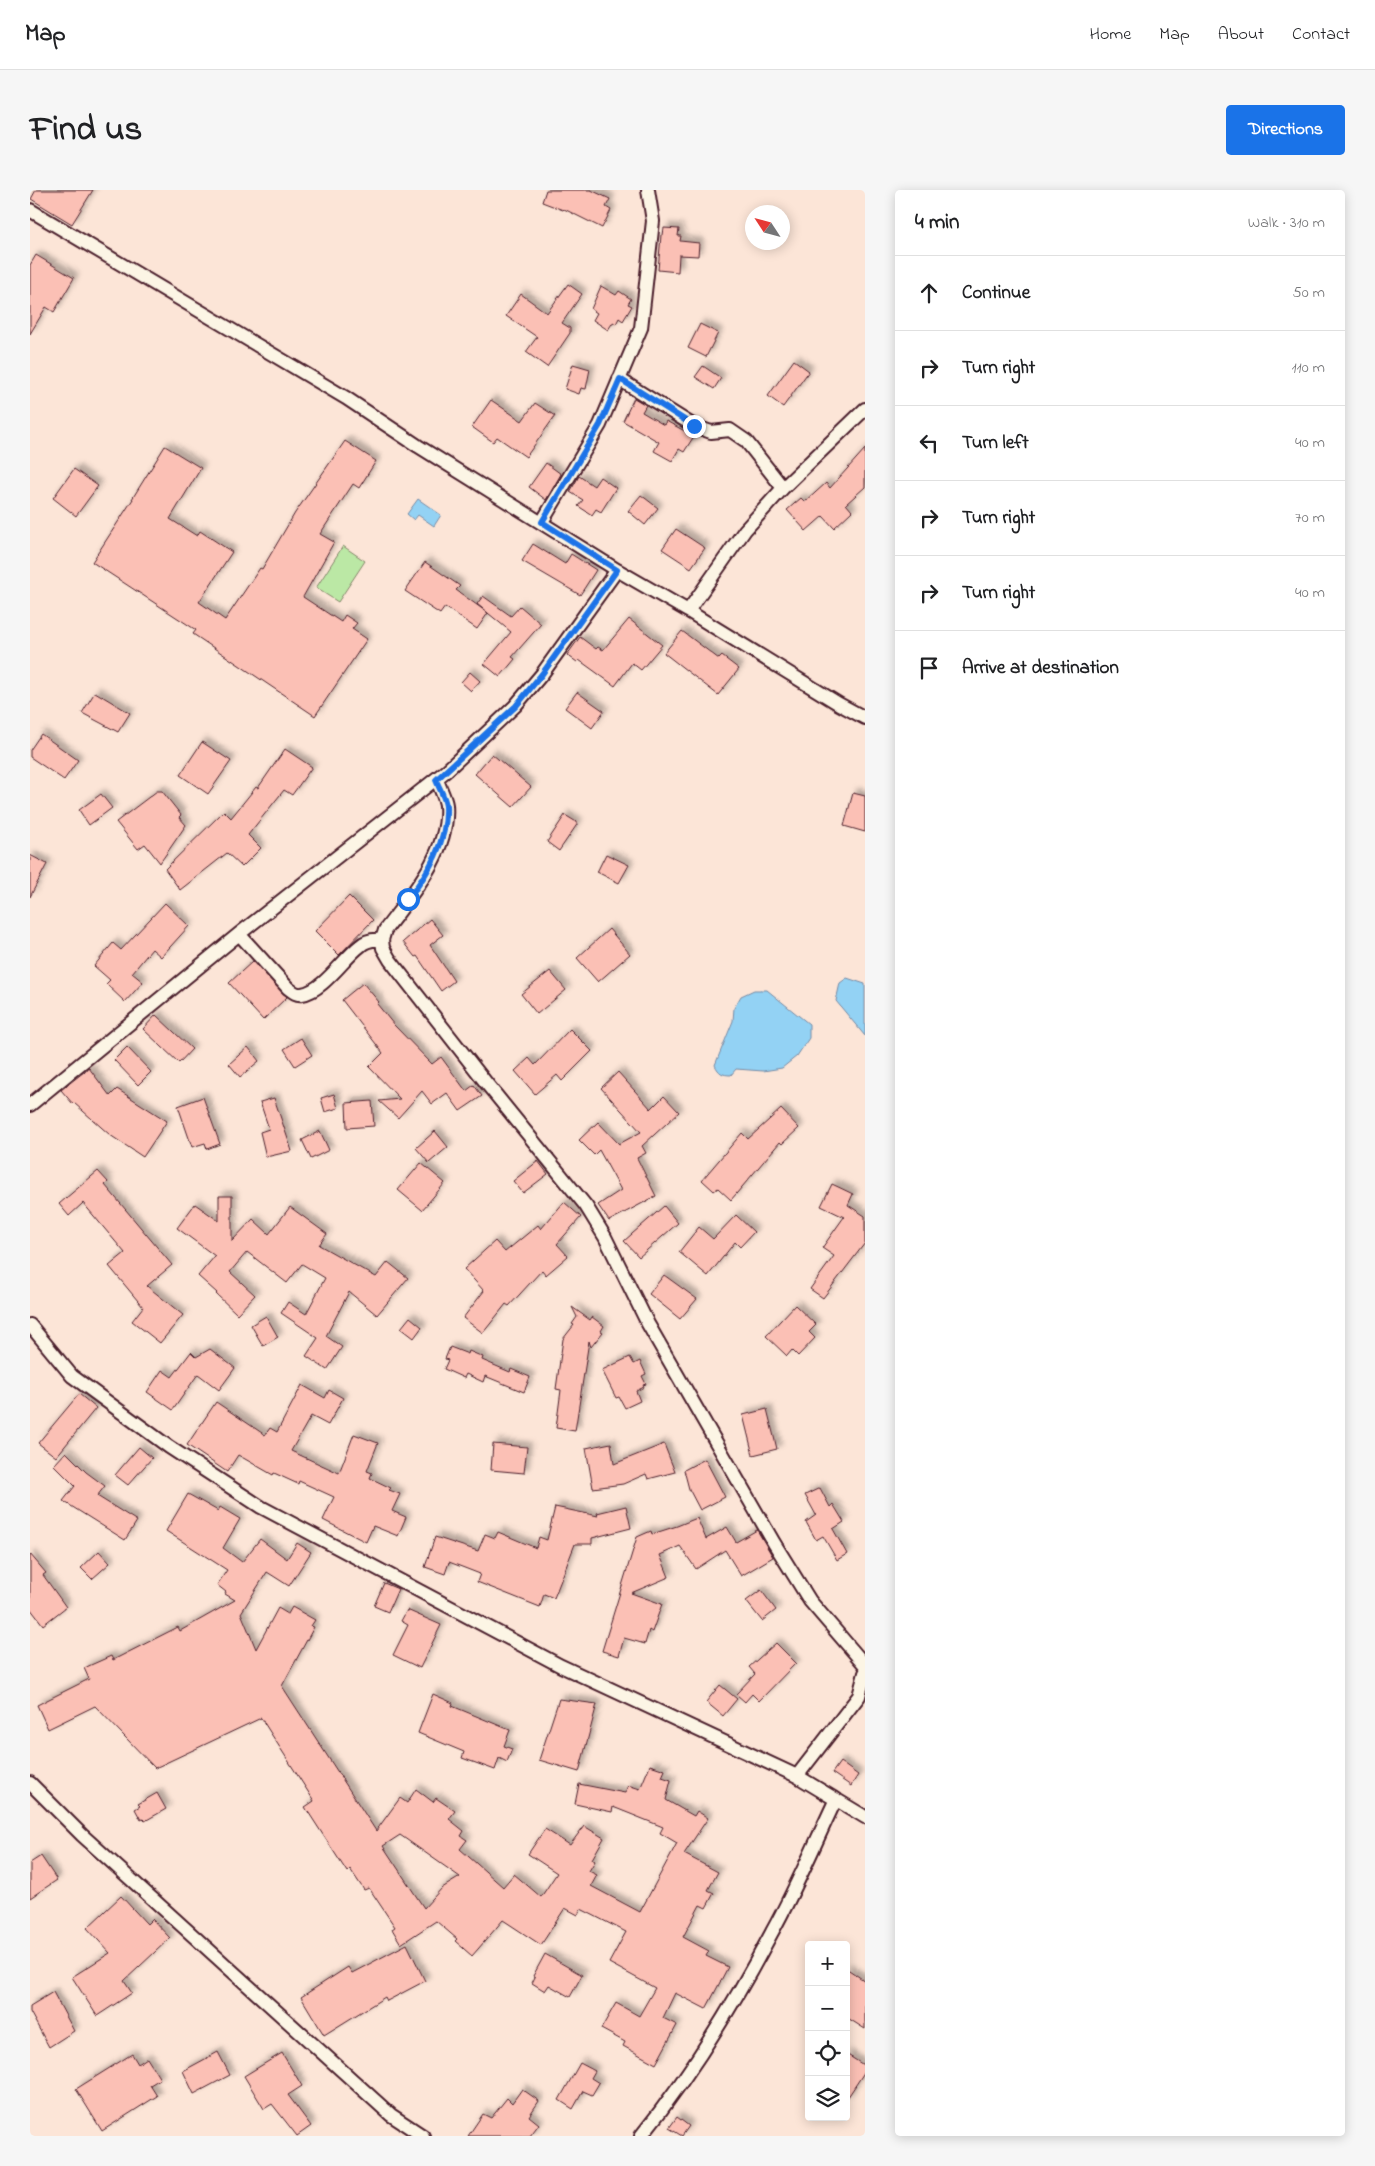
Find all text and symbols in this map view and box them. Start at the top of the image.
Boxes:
text: Map [25,17,66,52]
text: Home [1090,22,1131,48]
text: Map [1159,22,1190,48]
text: About [1218,22,1264,48]
text: Contact [1292,22,1350,48]
text: Find us [30,105,142,156]
button: Directions [1226,105,1345,155]
north arrow [745,205,790,250]
text: 4 min [915,208,959,238]
text: Walk · 310 m [1248,211,1325,235]
icon: ahead [915,279,943,307]
text: Continue [962,280,1030,307]
text: 50 m [1293,281,1325,305]
icon: right [915,354,943,382]
text: Turn right [962,355,1035,382]
text: 110 m [1291,356,1325,380]
route end [683,415,706,438]
icon: left [915,429,943,457]
text: Turn left [962,430,1029,457]
text: 40 m [1295,431,1325,455]
icon: right [915,504,943,532]
text: Turn right [962,505,1035,532]
text: 70 m [1295,506,1325,530]
icon: right [915,579,943,607]
text: Turn right [962,580,1035,607]
text: 40 m [1295,581,1325,605]
icon: arrive [915,654,943,682]
text: Arrive at destination [962,655,1119,682]
route start [397,888,420,911]
map controls [805,1941,850,2121]
button: + [805,1941,850,1986]
button: − [805,1986,850,2031]
button: locate [805,2031,850,2076]
button: layers [805,2076,850,2121]

